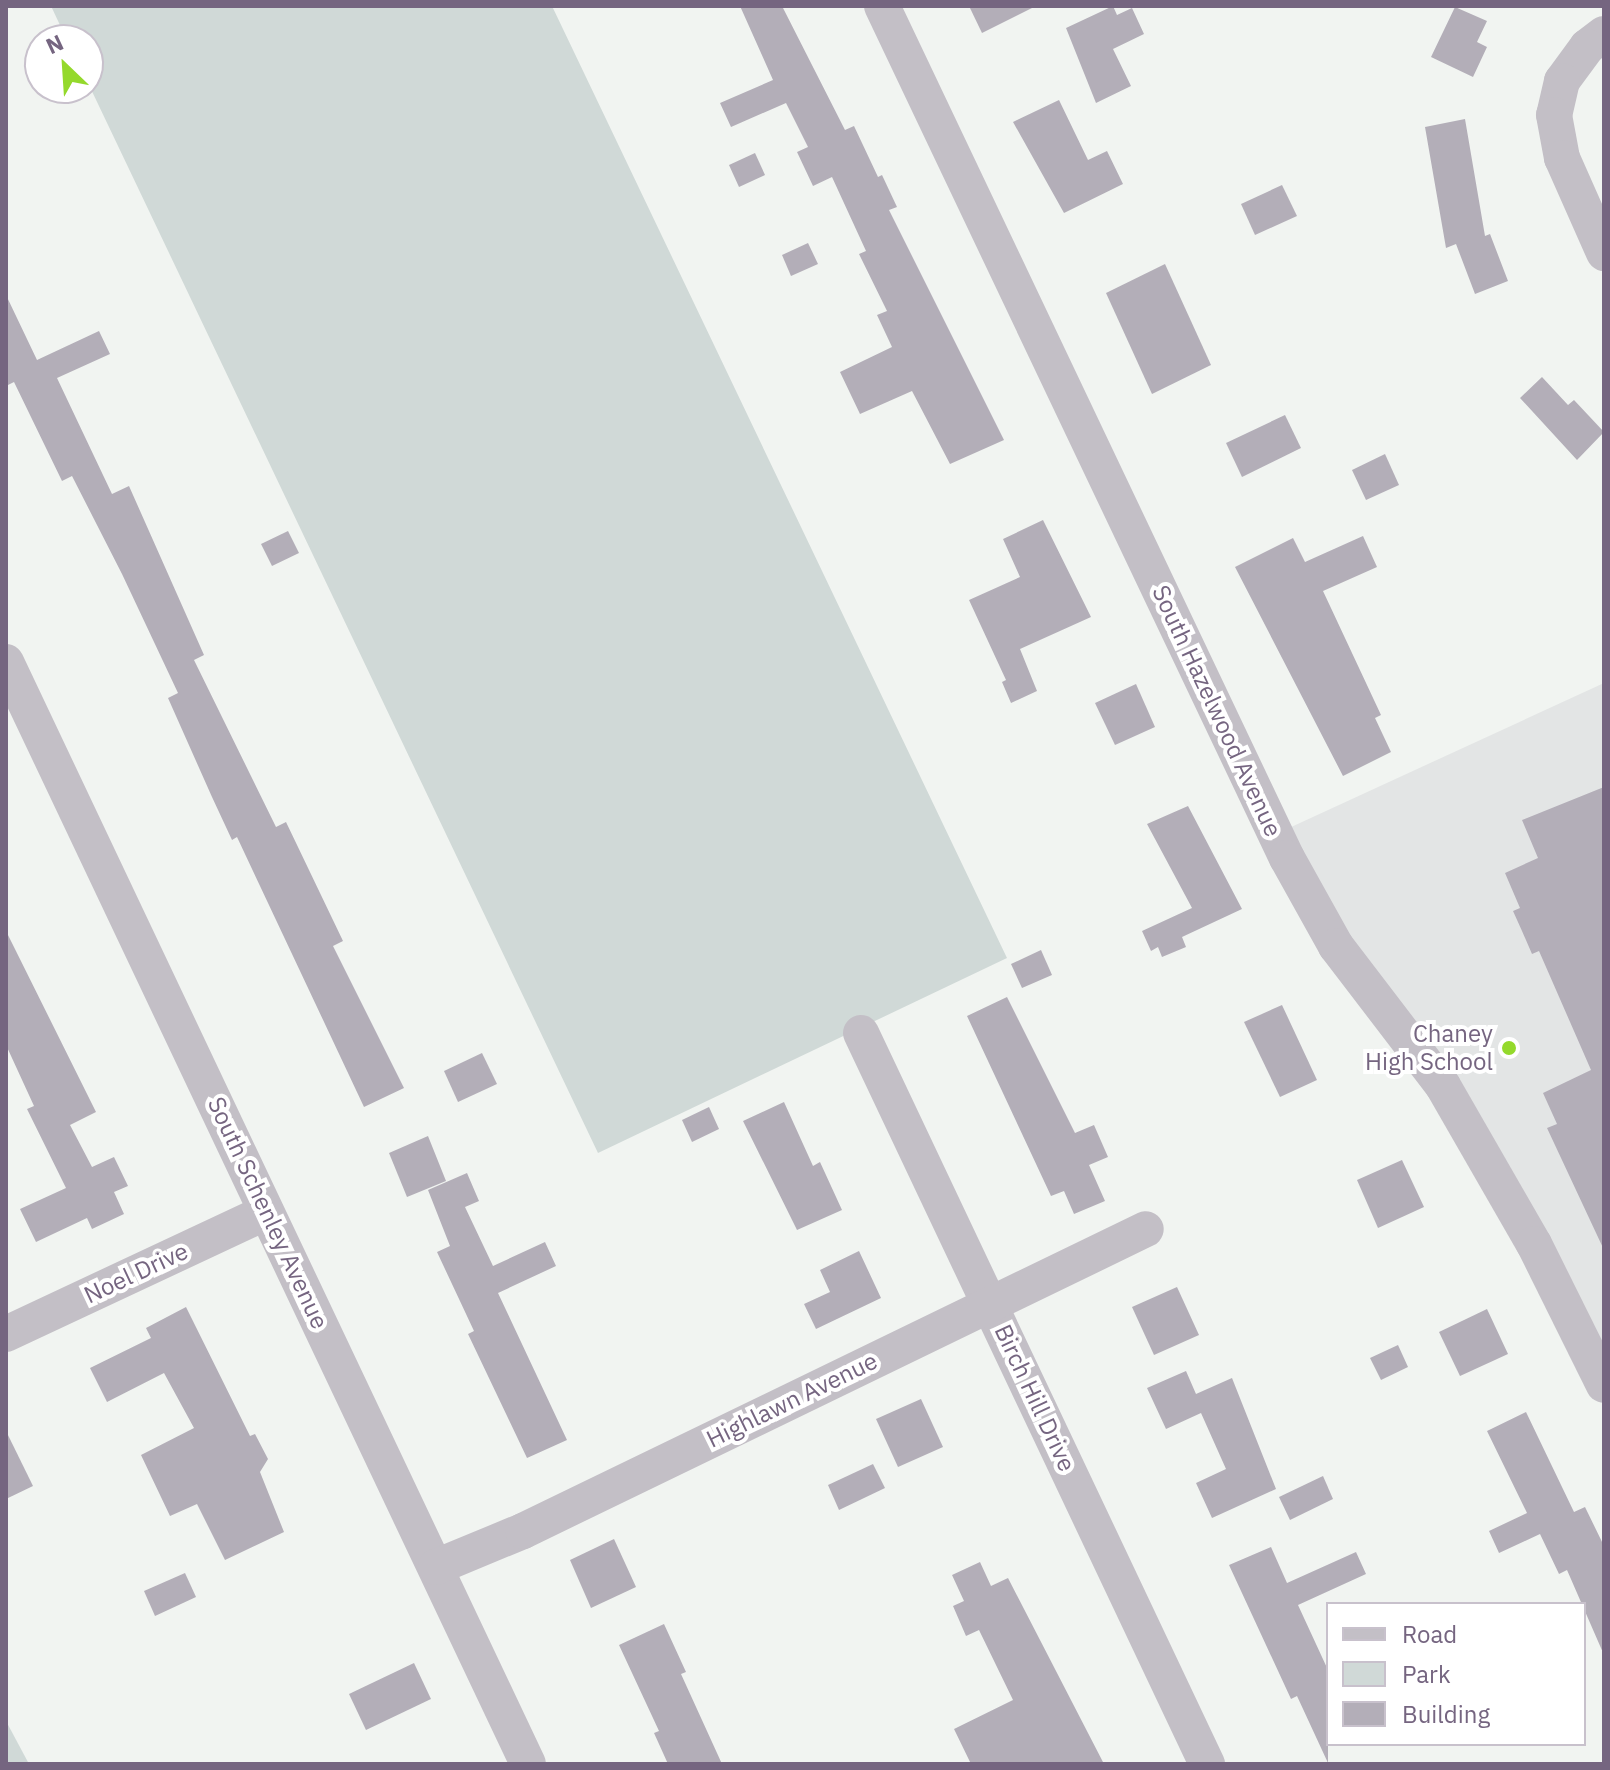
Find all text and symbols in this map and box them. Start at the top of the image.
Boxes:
north arrow [24,24,104,104]
text: N [41,27,68,60]
street label: South Hazelwood Avenue [1146,581,1288,841]
place label: Chaney High School [1365,1020,1493,1076]
marker: Chaney High School [1500,1039,1518,1057]
street label: South Schenley Avenue [202,1092,334,1334]
street label: Noel Drive [79,1236,193,1310]
street label: Birch Hill Drive [988,1320,1082,1476]
street label: Highlawn Avenue [702,1346,882,1454]
legend [1326,1602,1586,1746]
text: Road [1402,1618,1457,1650]
text: Park [1402,1658,1451,1690]
text: Building [1402,1698,1490,1730]

